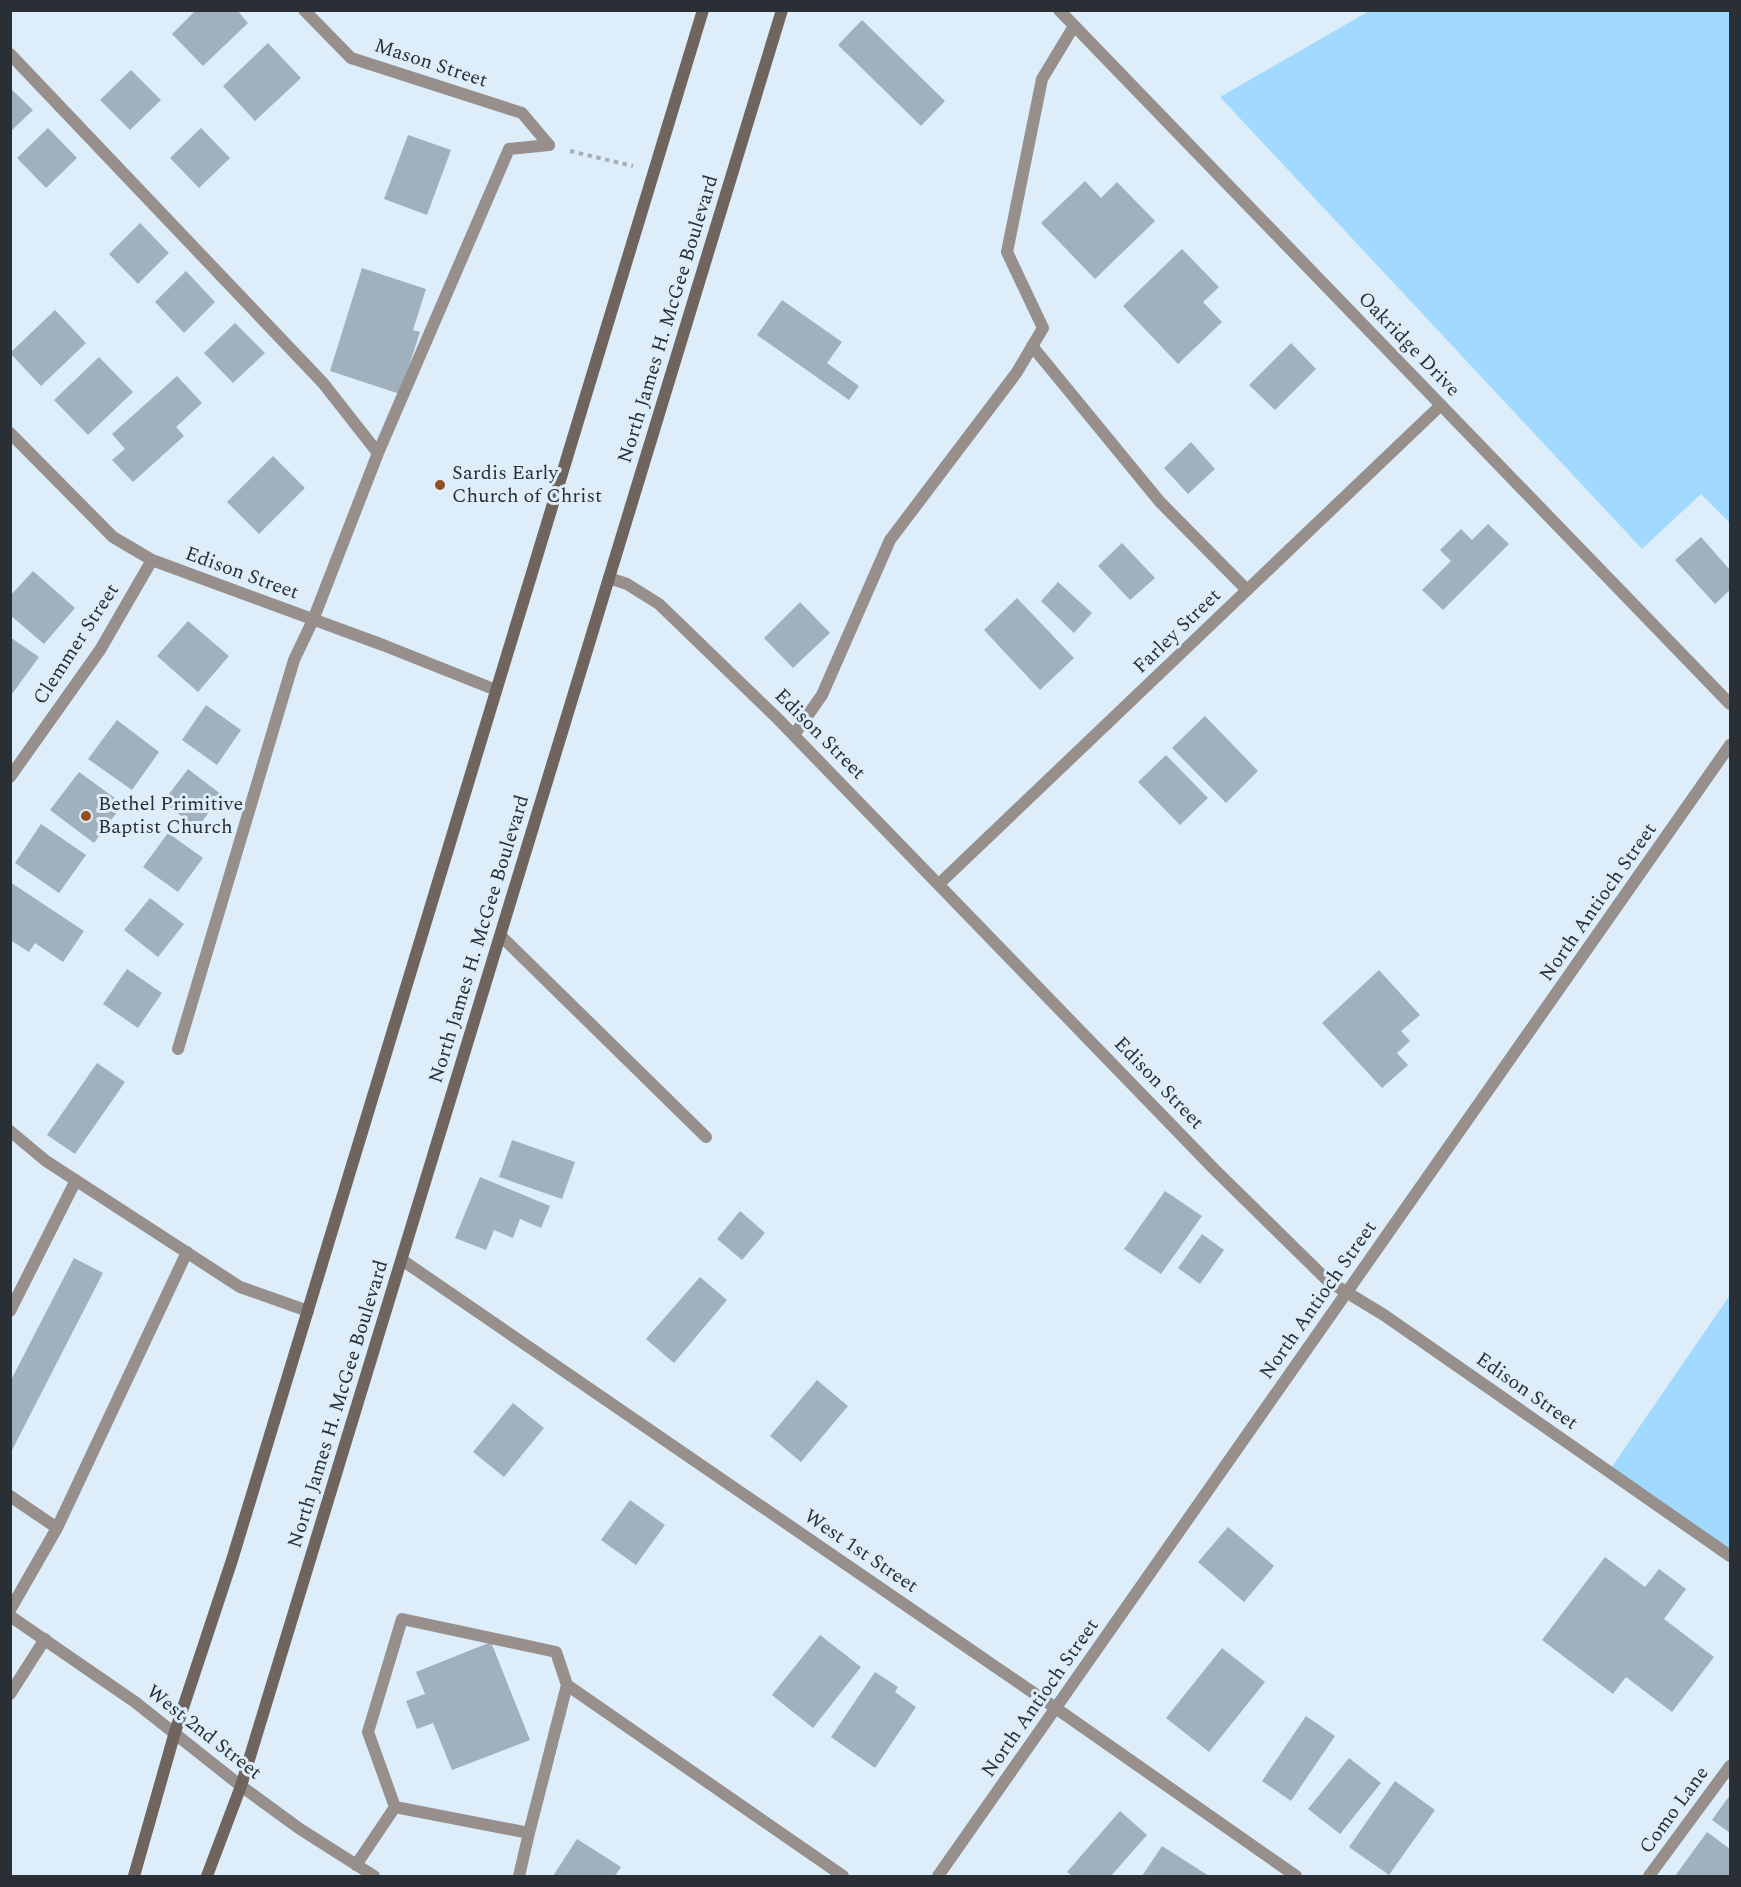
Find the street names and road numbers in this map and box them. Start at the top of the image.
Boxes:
street label: Mason Street [370,31,492,95]
street label: North James H. McGee Boulevard [610,171,726,467]
street label: Oakridge Drive [1351,284,1467,404]
street label: Edison Street [181,539,303,607]
street label: Clemmer Street [25,577,127,711]
street label: Farley Street [1126,581,1228,681]
street label: Edison Street [767,681,873,787]
street label: North James H. McGee Boulevard [421,791,537,1087]
street label: North Antioch Street [1532,816,1664,988]
street label: Edison Street [1107,1030,1211,1136]
street label: North Antioch Street [1252,1214,1384,1386]
street label: North James H. McGee Boulevard [280,1256,396,1552]
street label: Edison Street [1470,1345,1584,1437]
street label: West 1st Street [798,1502,924,1600]
street label: North Antioch Street [974,1612,1106,1784]
street label: West 2nd Street [140,1677,268,1787]
street label: Como Lane [1632,1760,1716,1860]

